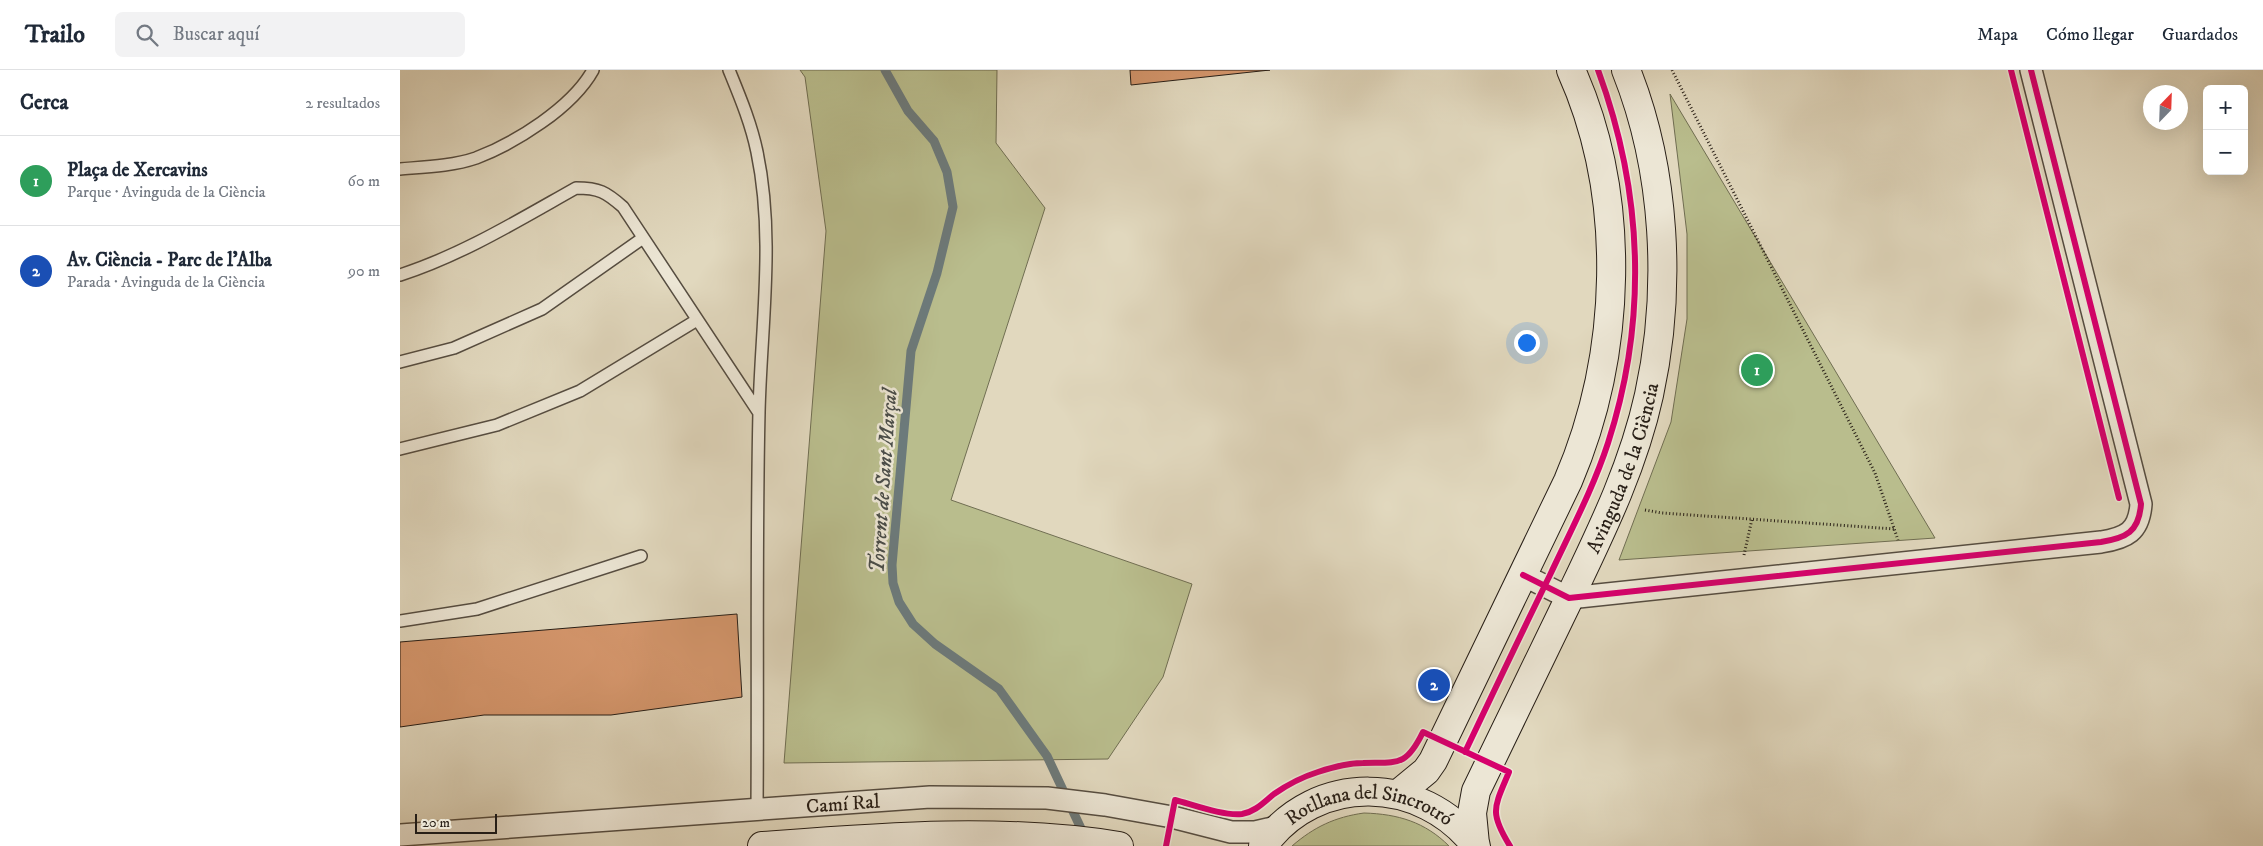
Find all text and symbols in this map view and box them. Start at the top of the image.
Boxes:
search box [115,12,465,57]
text: Trailo [25,20,85,50]
icon: search [133,21,161,49]
text: Buscar aquí [173,23,259,46]
text: Mapa [1977,24,2018,46]
text: Cómo llegar [2046,24,2134,46]
text: Guardados [2162,24,2238,46]
north arrow [2143,85,2188,130]
map controls [2203,85,2248,175]
button: + [2203,85,2248,130]
text: Cerca [20,90,68,116]
text: 2 resultados [305,93,380,113]
button: − [2203,130,2248,175]
text: Plaça de Xercavins [67,159,208,182]
text: 1 [33,171,39,191]
text: 60 m [348,171,380,191]
text: Parque · Avinguda de la Ciència [67,182,266,202]
text: Av. Ciència - Parc de l'Alba [67,249,272,272]
text: 2 [32,261,40,281]
text: 90 m [348,261,380,281]
text: Parada · Avinguda de la Ciència [67,272,265,292]
your location [1514,330,1540,356]
pin: 1 [1741,351,1773,389]
street label: Avinguda de la Ciència [1582,380,1665,558]
water label: Torrent de Sant Marçal [865,386,904,574]
pin: 2 [1418,666,1450,704]
text: Rotllana del Sincrotró [1281,781,1458,832]
street label: Camí Ral [805,790,881,820]
scale bar [415,811,498,834]
text: 20 m [422,814,450,832]
street label: Rotllana del Sincrotró [1281,814,1459,838]

